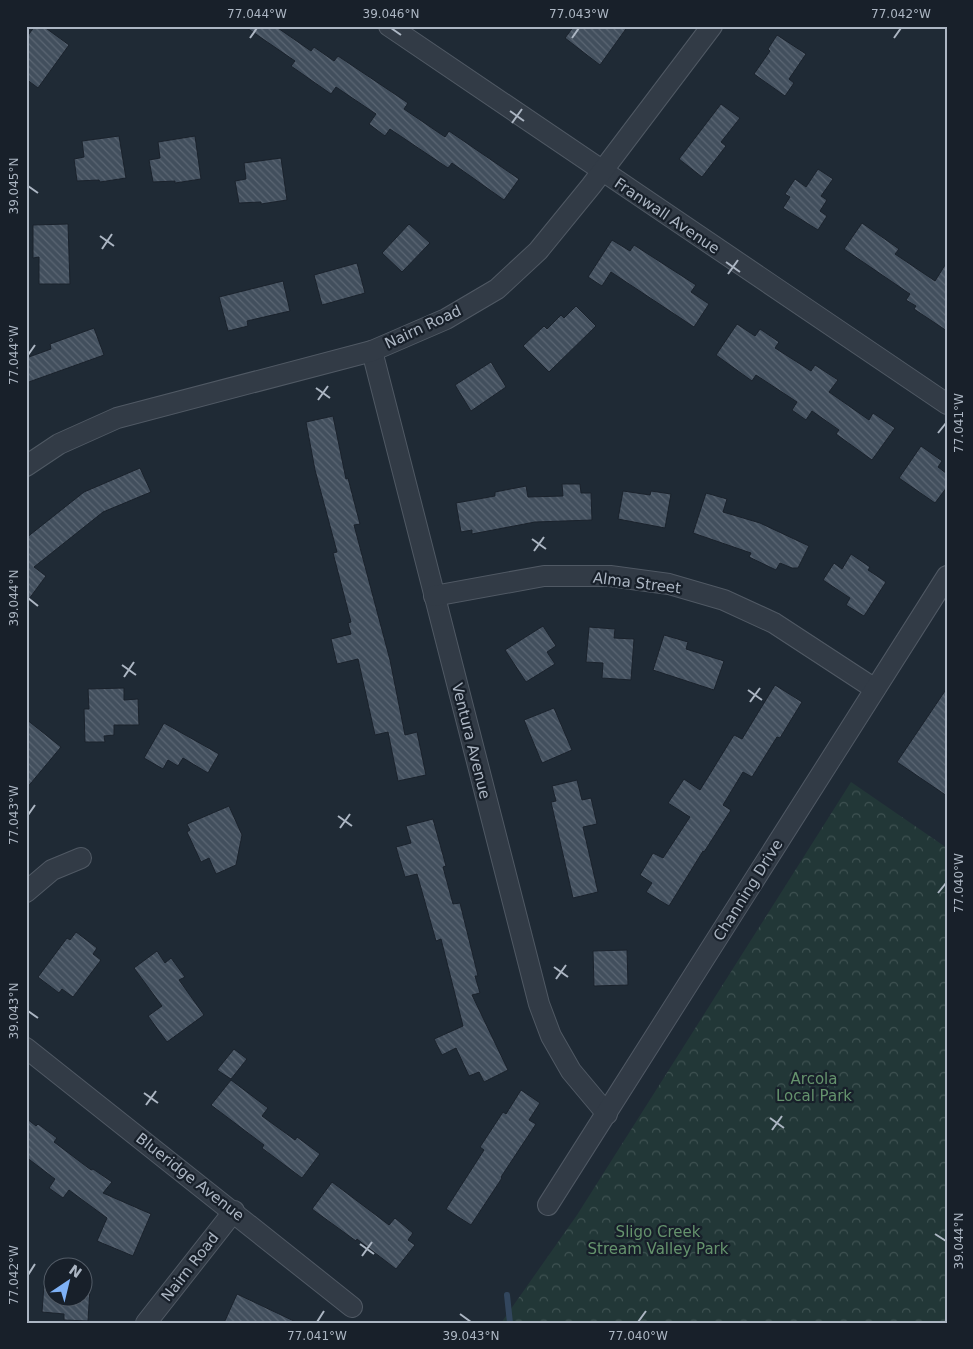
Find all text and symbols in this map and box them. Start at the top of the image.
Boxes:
text: 77.044°W [227,7,287,21]
text: 39.046°N [363,7,419,21]
text: 77.043°W [549,7,609,21]
text: 77.042°W [871,7,931,21]
text: 39.045°N [7,158,21,214]
street label: Franwall Avenue [611,174,723,258]
street label: Nairn Road [382,301,464,353]
text: 77.044°W [7,325,21,385]
text: 77.041°W [952,393,966,453]
street label: Alma Street [592,569,682,597]
text: 39.044°N [7,570,21,626]
street label: Ventura Avenue [448,681,494,801]
text: 77.043°W [7,785,21,845]
street label: Channing Drive [710,836,786,944]
text: 77.040°W [952,853,966,913]
text: 39.043°N [7,983,21,1039]
park label: Arcola Local Park [776,1070,852,1105]
street label: Blueridge Avenue [132,1129,248,1225]
text: 39.044°N [952,1213,966,1269]
park label: Sligo Creek Stream Valley Park [588,1223,729,1258]
street label: Nairn Road [158,1229,222,1305]
text: 77.042°W [7,1245,21,1305]
north arrow [42,1256,92,1306]
text: N [66,1261,85,1281]
text: 77.041°W [287,1329,347,1343]
text: 39.043°N [443,1329,499,1343]
text: 77.040°W [608,1329,668,1343]

